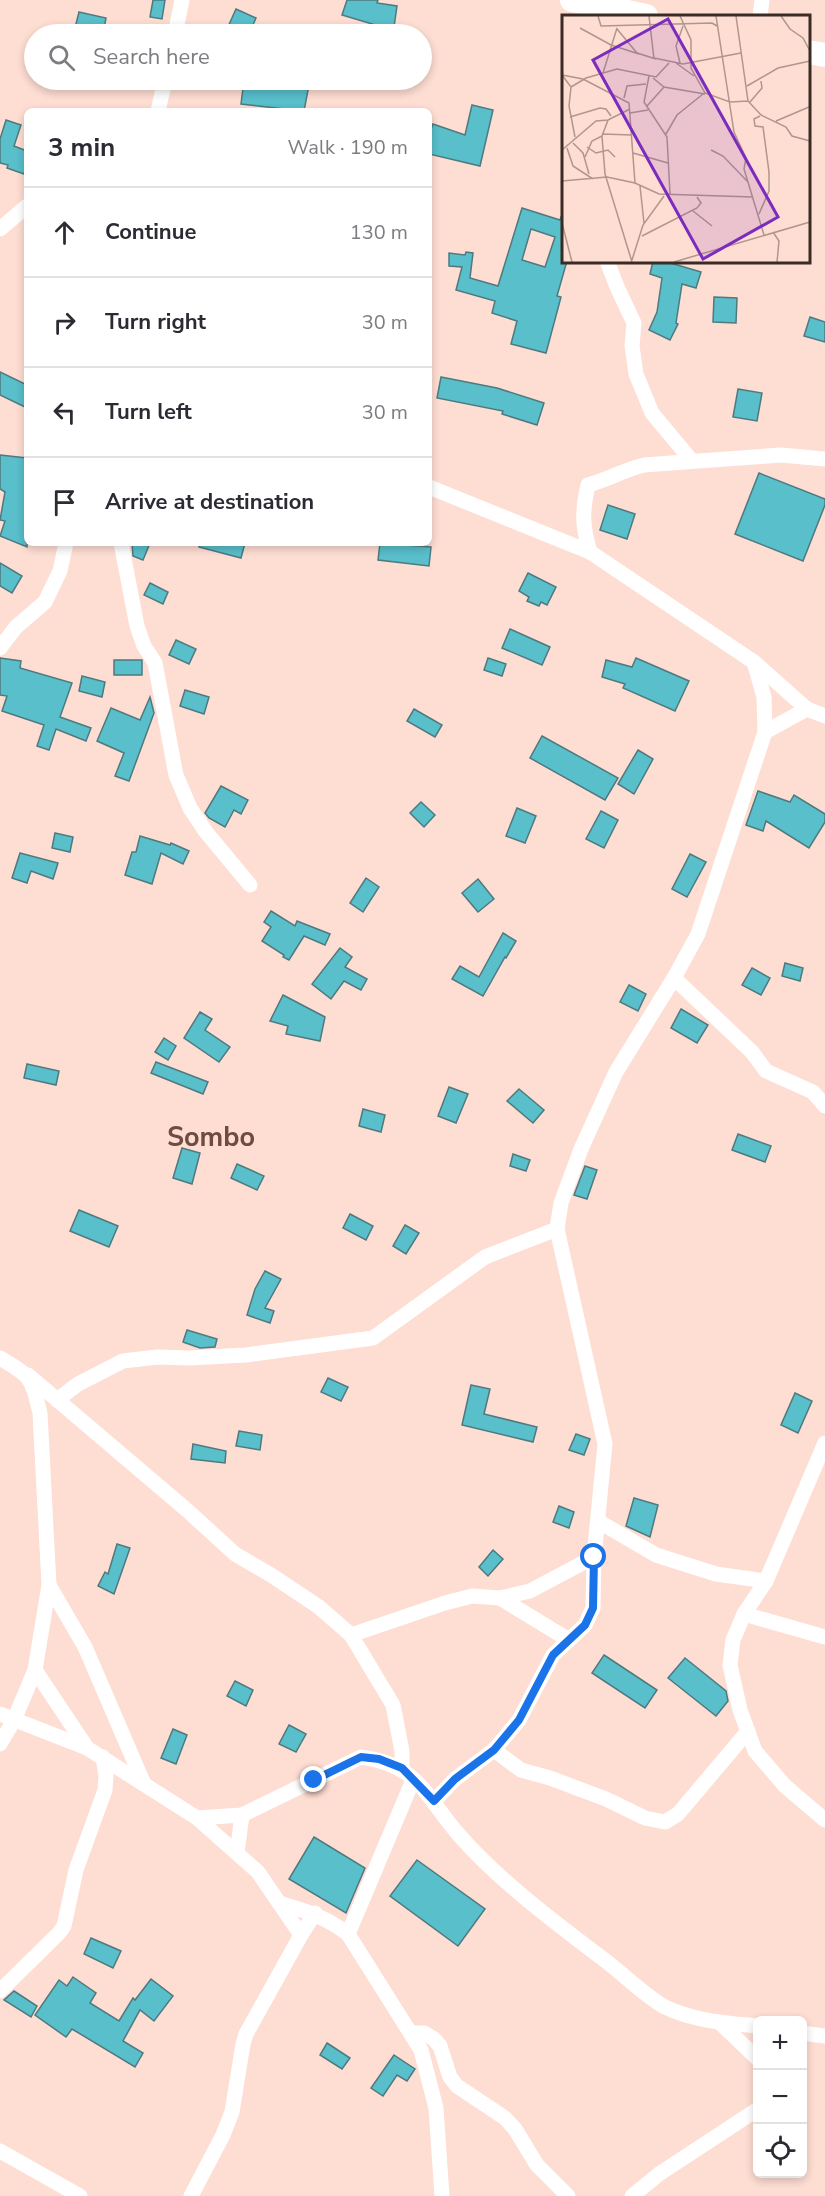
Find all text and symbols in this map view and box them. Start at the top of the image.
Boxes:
inset map [562,15,810,262]
search box [24,24,432,90]
icon: search [45,41,78,74]
text: Search here [93,42,210,72]
text: 3 min [48,130,115,165]
text: Walk · 190 m [288,134,408,161]
icon: ahead [48,216,81,249]
text: Continue [105,217,196,247]
text: 130 m [350,219,408,246]
icon: right [48,306,81,339]
text: Turn right [105,307,206,337]
text: 30 m [362,309,408,336]
icon: left [48,396,81,429]
text: Turn left [105,397,192,427]
text: 30 m [362,399,408,426]
icon: arrive [48,486,81,519]
text: Arrive at destination [105,487,314,517]
district label: Sombo [167,1119,255,1156]
route start [580,1543,606,1569]
route end [300,1766,326,1792]
map controls [753,2016,807,2178]
button: + [753,2016,807,2070]
button: − [753,2070,807,2124]
button: locate [753,2124,807,2178]

